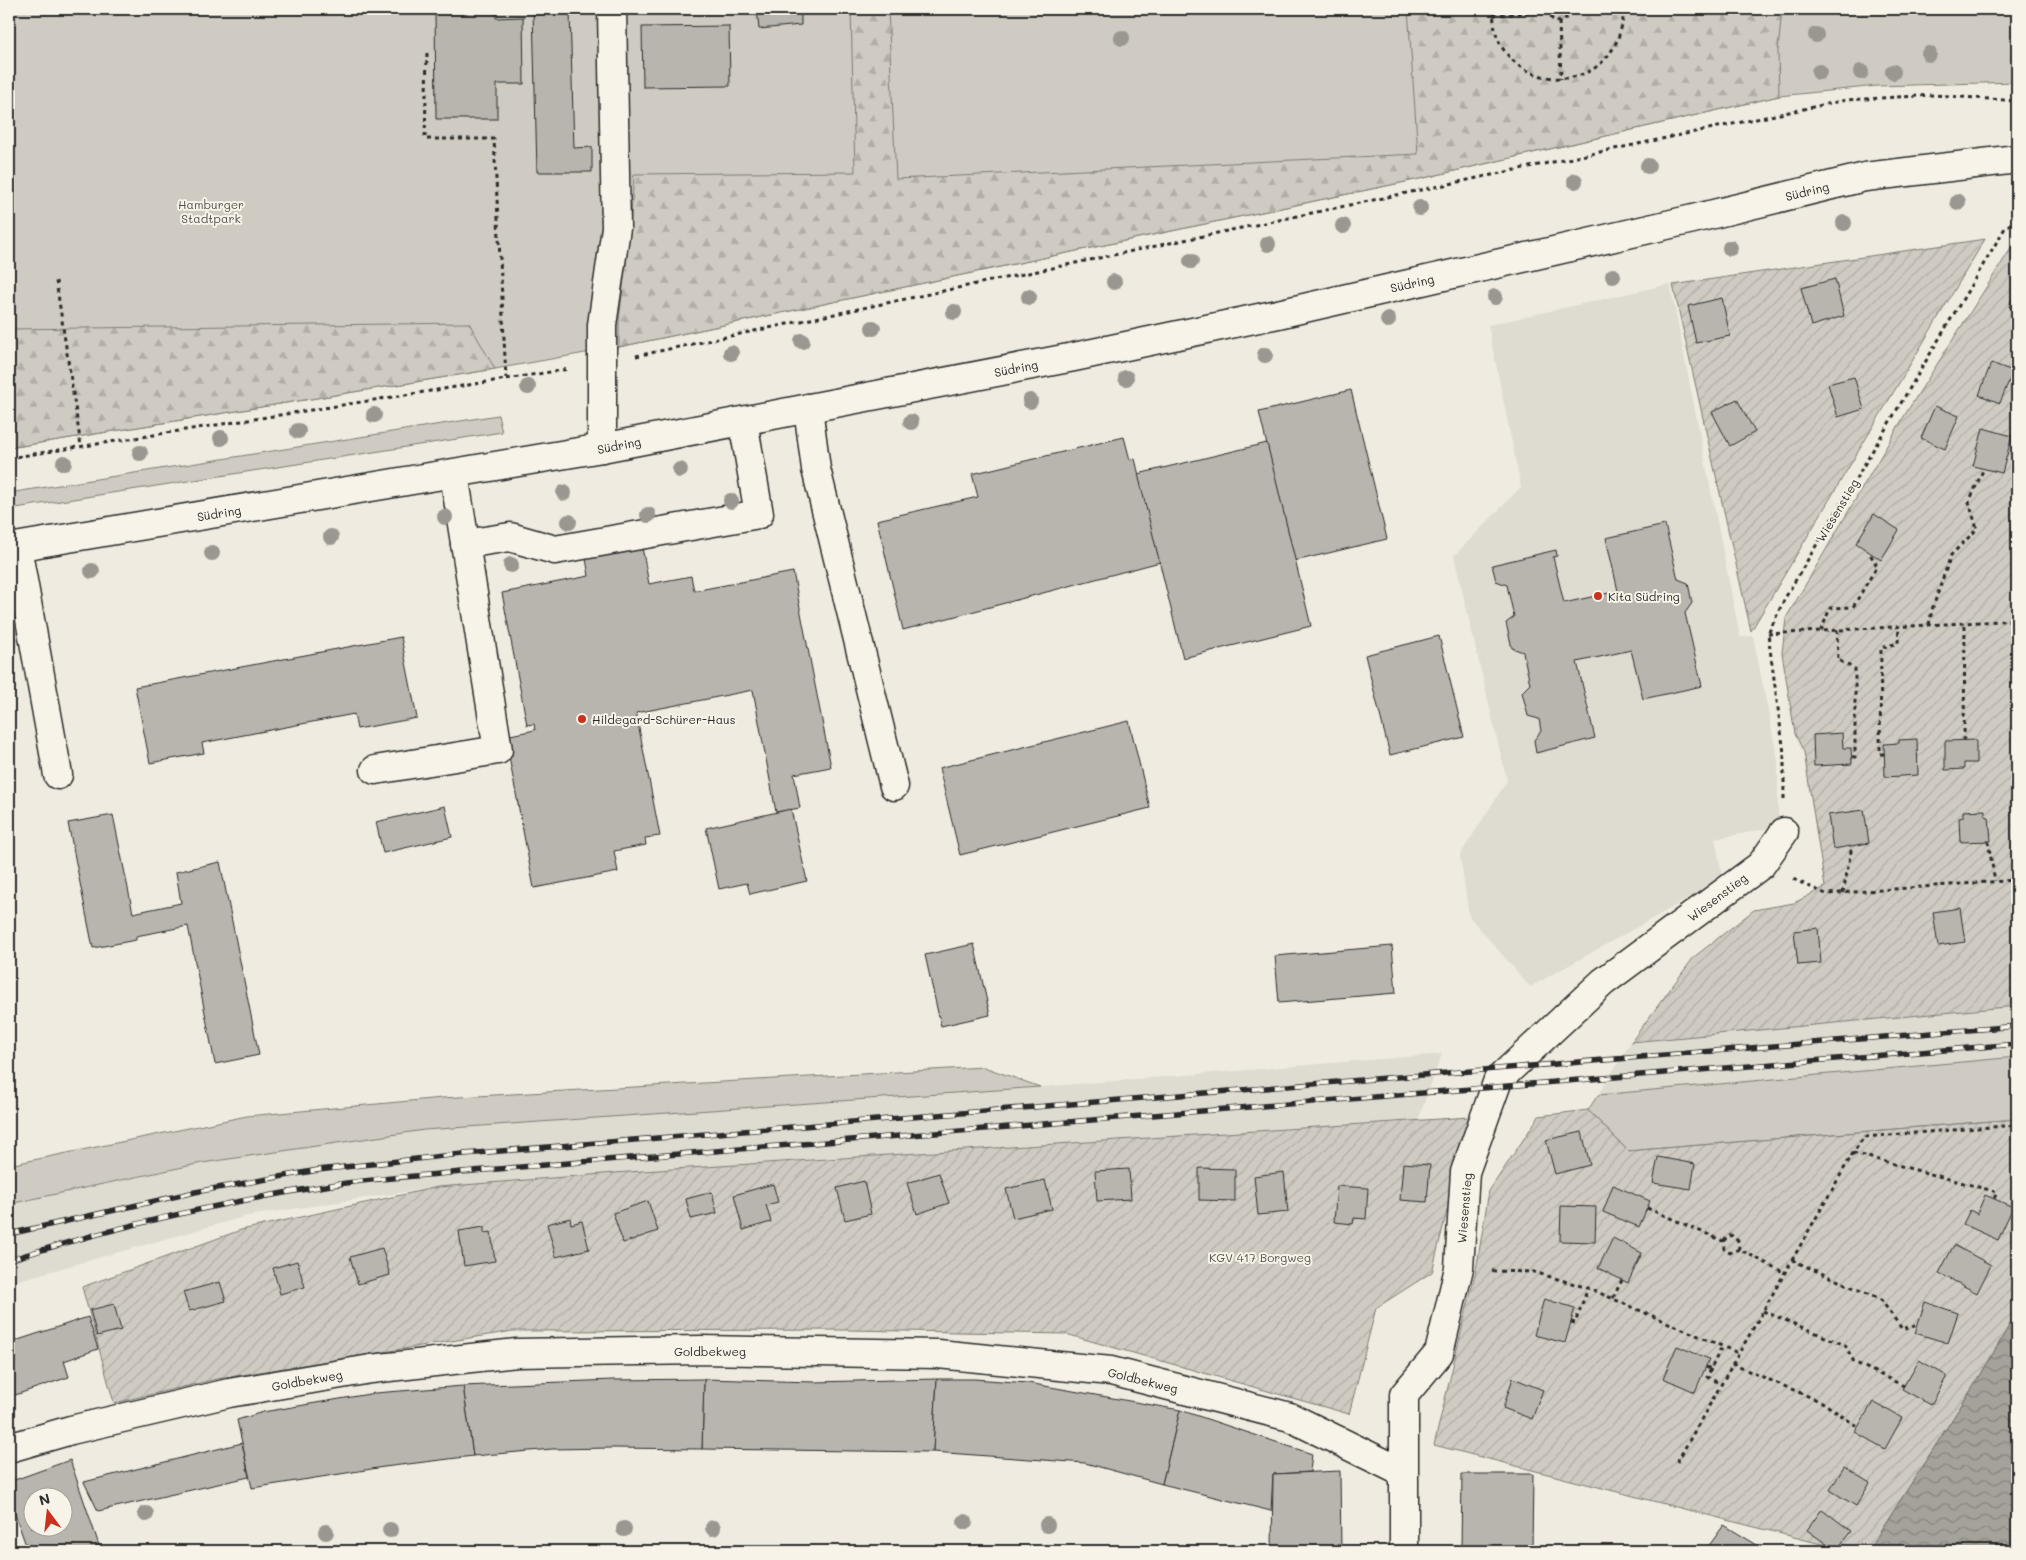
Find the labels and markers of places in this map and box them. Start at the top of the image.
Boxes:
place label: Kita Südring [1608,588,1680,604]
marker: Kita Südring [1592,590,1604,602]
place label: Hildegard-Schürer-Haus [592,711,736,727]
marker: Hildegard-Schürer-Haus [576,713,588,725]

